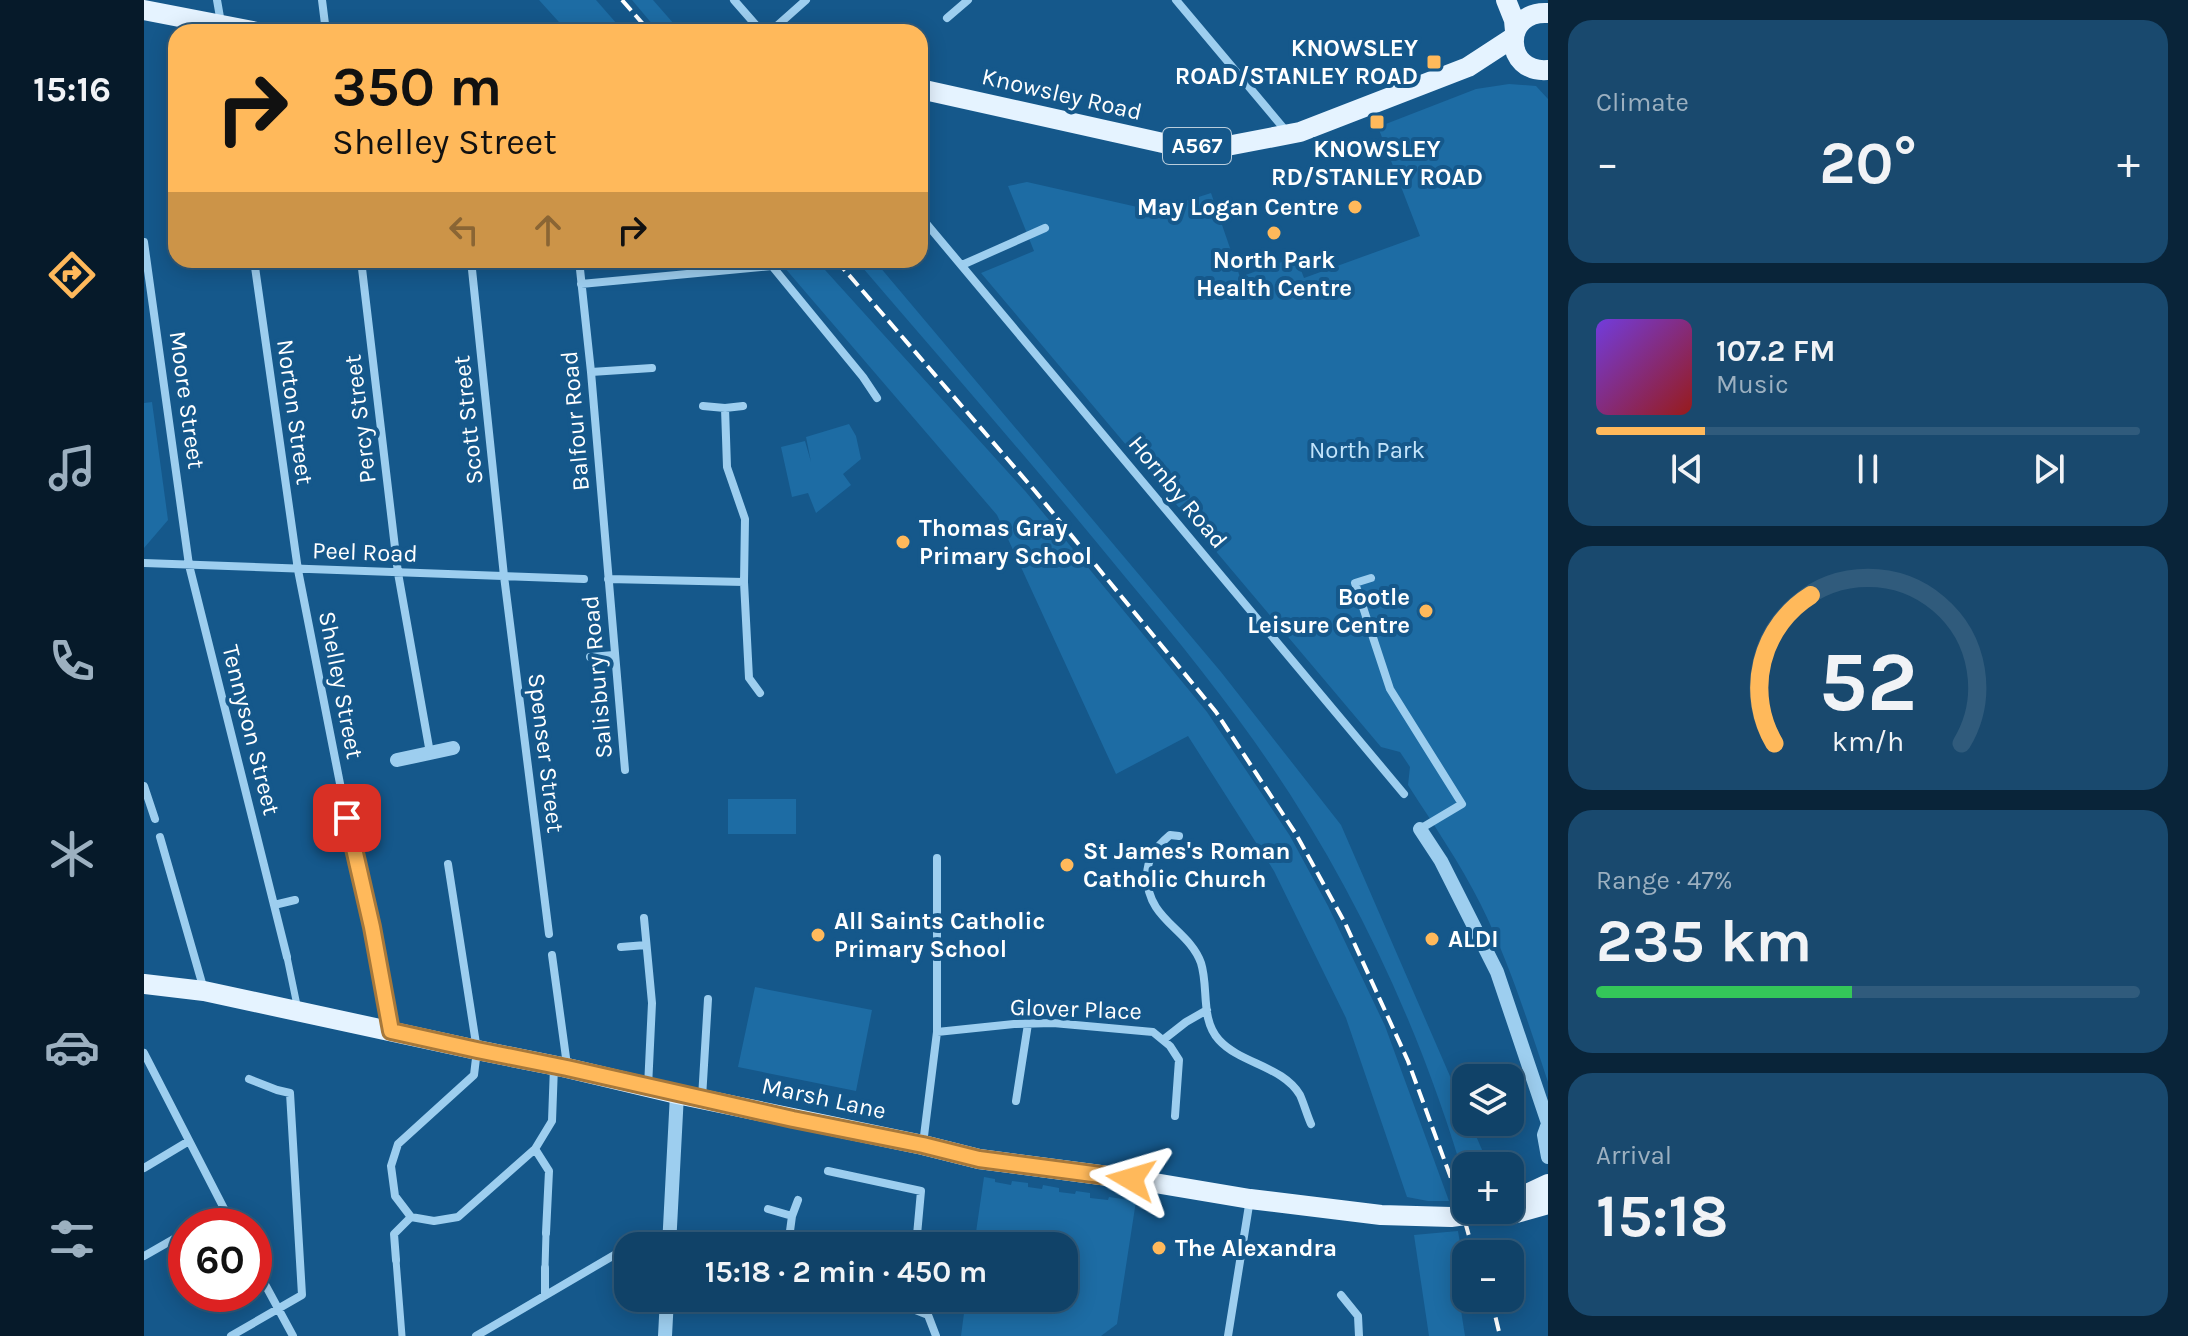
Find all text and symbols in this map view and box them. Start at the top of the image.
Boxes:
place label: KNOWSLEY ROAD/STANLEY ROAD [1175,34,1418,90]
marker: KNOWSLEY ROAD/STANLEY ROAD [1425,53,1443,71]
text: 350 m [332,54,502,119]
icon: right [200,56,304,160]
street label: Knowsley Road [979,62,1145,126]
text: 15:16 [33,68,111,110]
text: Climate [1596,87,1689,118]
marker: KNOWSLEY RD/STANLEY ROAD [1368,113,1386,131]
text: Shelley Street [332,121,557,163]
road number: A567 [1163,128,1231,164]
text: 20° [1819,128,1917,198]
place label: KNOWSLEY RD/STANLEY ROAD [1271,135,1483,191]
text: − [1596,138,1619,189]
text: + [2117,138,2140,189]
place label: May Logan Centre [1137,193,1339,221]
marker: May Logan Centre [1346,198,1364,216]
icon: left [442,208,486,252]
icon: ahead [526,208,570,252]
icon: right [610,208,654,252]
marker: North Park Health Centre [1265,224,1283,242]
place label: North Park Health Centre [1196,246,1352,302]
icon: directions [44,247,100,303]
street label: Moore Street [163,329,211,471]
text: 107.2 FM [1716,333,1835,369]
street label: Norton Street [271,338,319,486]
street label: Balfour Road [555,350,595,492]
street label: Percy Street [338,353,382,485]
street label: Scott Street [447,354,489,486]
text: Music [1716,369,1789,400]
street label: Hornby Road [1123,430,1233,554]
park label: North Park [1309,436,1425,464]
icon: music [44,440,100,496]
icon: previous [1665,447,1709,491]
icon: pause [1846,447,1890,491]
icon: next [2027,447,2071,491]
place label: Thomas Gray Primary School [919,514,1092,570]
marker: Thomas Gray Primary School [894,533,912,551]
street label: Peel Road [312,536,418,568]
place label: Bootle Leisure Centre [1247,583,1410,639]
street label: Salisbury Road [576,594,618,760]
marker: Bootle Leisure Centre [1417,602,1435,620]
street label: Shelley Street [313,609,369,761]
icon: phone [44,633,100,689]
text: 52 [1819,634,1917,731]
street label: Tennyson Street [216,642,286,818]
street label: Spenser Street [522,672,570,834]
text: km/h [1832,725,1904,758]
pin [313,784,381,852]
icon: arrive [325,796,369,840]
icon: climate [44,826,100,882]
place label: St James's Roman Catholic Church [1083,837,1291,893]
marker: St James's Roman Catholic Church [1058,856,1076,874]
text: Range · 47% [1596,865,1733,896]
text: 235 km [1596,906,1812,976]
place label: All Saints Catholic Primary School [834,907,1045,963]
place label: ALDI [1448,925,1499,953]
marker: All Saints Catholic Primary School [809,926,827,944]
marker: ALDI [1423,930,1441,948]
street label: Glover Place [1010,993,1142,1025]
icon: car [44,1019,100,1075]
map controls [1452,1064,1524,1312]
button: layers [1452,1064,1524,1136]
street label: Marsh Lane [759,1071,889,1125]
position arrow [1089,1137,1173,1221]
text: Arrival [1596,1140,1672,1171]
button: + [1452,1152,1524,1224]
text: 15:18 [1596,1181,1729,1251]
speed limit sign: 60 [168,1208,272,1312]
icon: filters [44,1211,100,1267]
place label: The Alexandra [1175,1234,1337,1262]
marker: The Alexandra [1150,1239,1168,1257]
button: − [1452,1240,1524,1312]
text: 15:18 · 2 min · 450 m [705,1254,987,1290]

